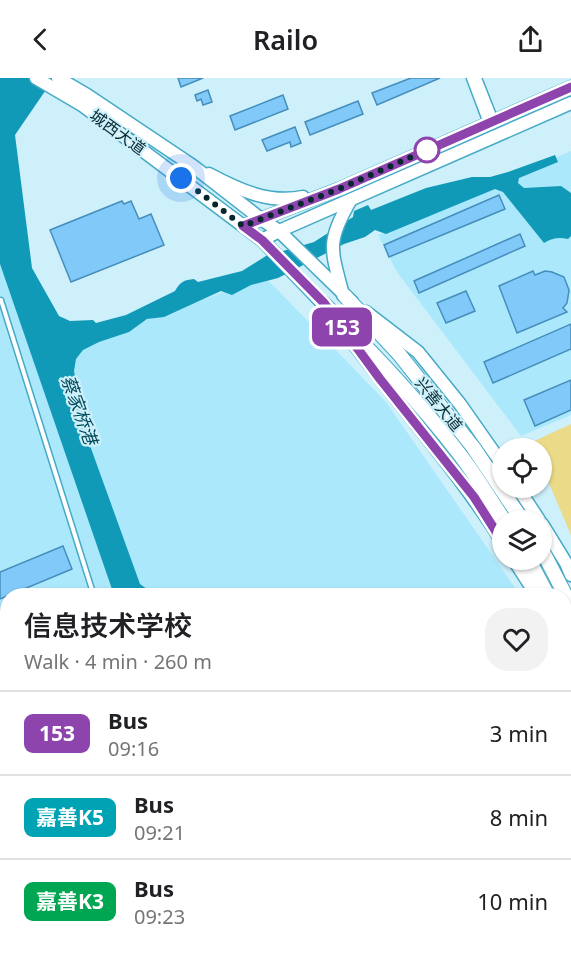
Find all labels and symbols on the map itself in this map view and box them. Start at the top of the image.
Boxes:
street label: 城西大道 [86,104,150,160]
unlabelled marker [414,137,440,163]
your location [166,163,196,193]
line badge: 153 [308,308,376,346]
water label: 蔡家桥港 [56,372,105,450]
street label: 兴善大道 [410,372,468,436]

